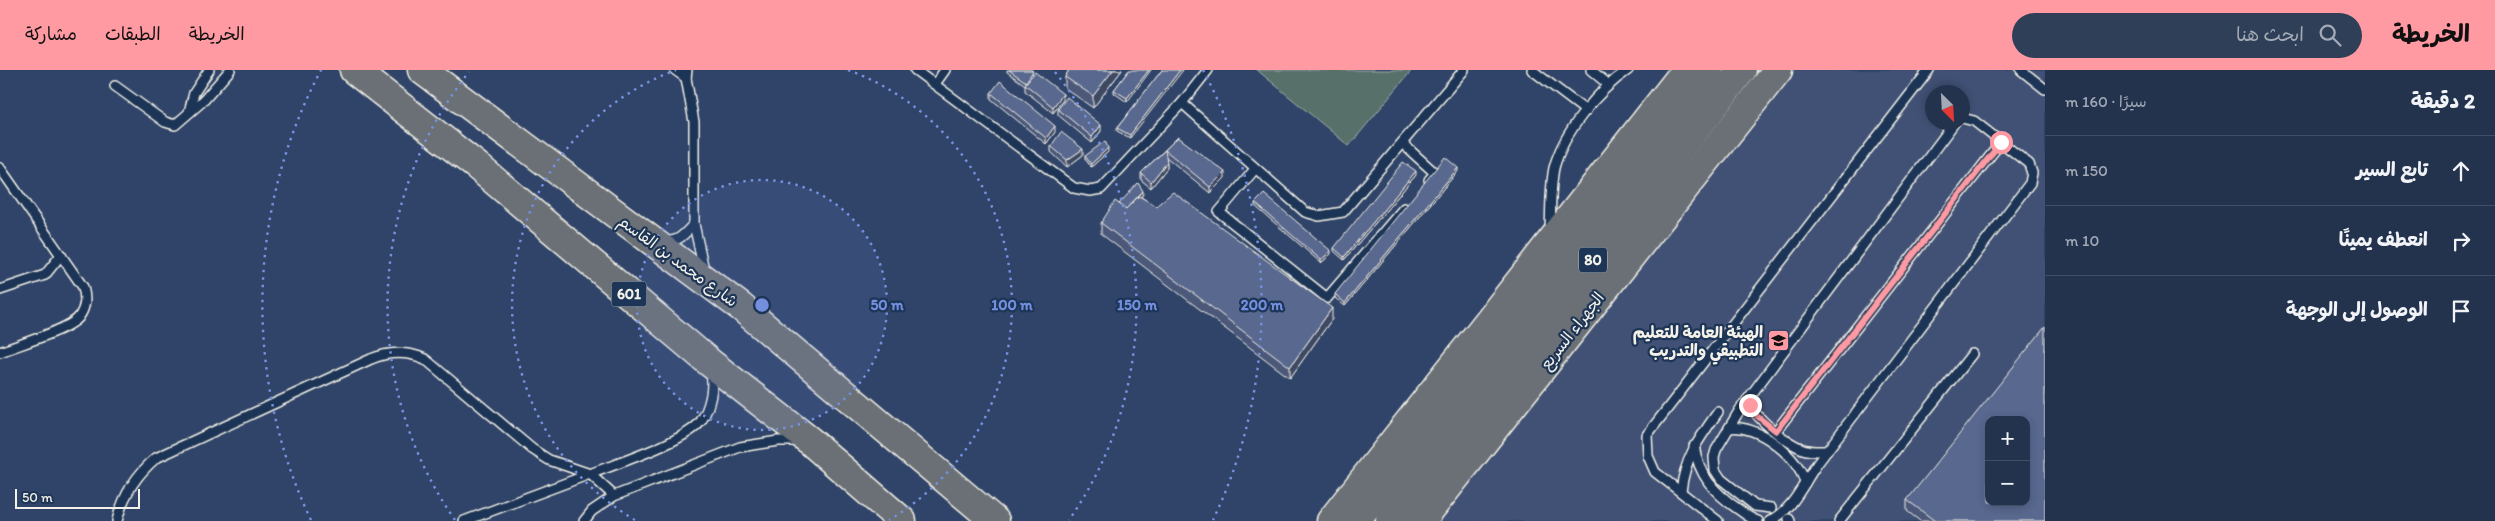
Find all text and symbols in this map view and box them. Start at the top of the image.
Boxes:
search box [2012,13,2362,58]
text: الخريطة [2392,19,2470,48]
icon: search [2316,21,2344,49]
text: مشاركة [25,23,77,45]
text: الطبقات [105,23,161,45]
text: الخريطة [189,23,245,45]
text: ابحث هنا [2236,23,2304,46]
north arrow [1925,85,1970,130]
text: 2 دقيقة [2411,88,2475,113]
text: سيرًا · 160 m [2065,92,2147,111]
route start [1990,131,2013,154]
icon: ahead [2447,157,2475,185]
text: تابع السير [2356,158,2428,181]
text: 150 m [2065,161,2108,180]
street label: شارع محمد بن القاسم [613,211,741,313]
icon: right [2447,227,2475,255]
text: انعطف يمينًا [2339,228,2428,251]
text: 10 m [2065,231,2099,250]
road number: 80 [1579,248,1607,272]
road number: 601 [612,282,646,306]
street label: الجهراء السريع [1536,288,1610,375]
centre of rings [753,296,771,314]
text: 50 m [870,296,904,314]
text: 100 m [991,296,1033,314]
text: 150 m [1117,296,1157,314]
text: 200 m [1241,296,1284,314]
icon: arrive [2447,297,2475,325]
text: الوصول إلى الوجهة [2286,298,2428,321]
place label: الهيئة العامة للتعليم التطبيقي والتدريب [1633,323,1763,365]
school or university icon: الهيئة العامة للتعليم التطبيقي والتدريب [1767,329,1791,353]
route end [1739,394,1762,417]
map controls [1985,416,2030,506]
button: + [1985,416,2030,461]
button: − [1985,461,2030,506]
scale bar [15,486,140,509]
text: 50 m [22,489,53,506]

